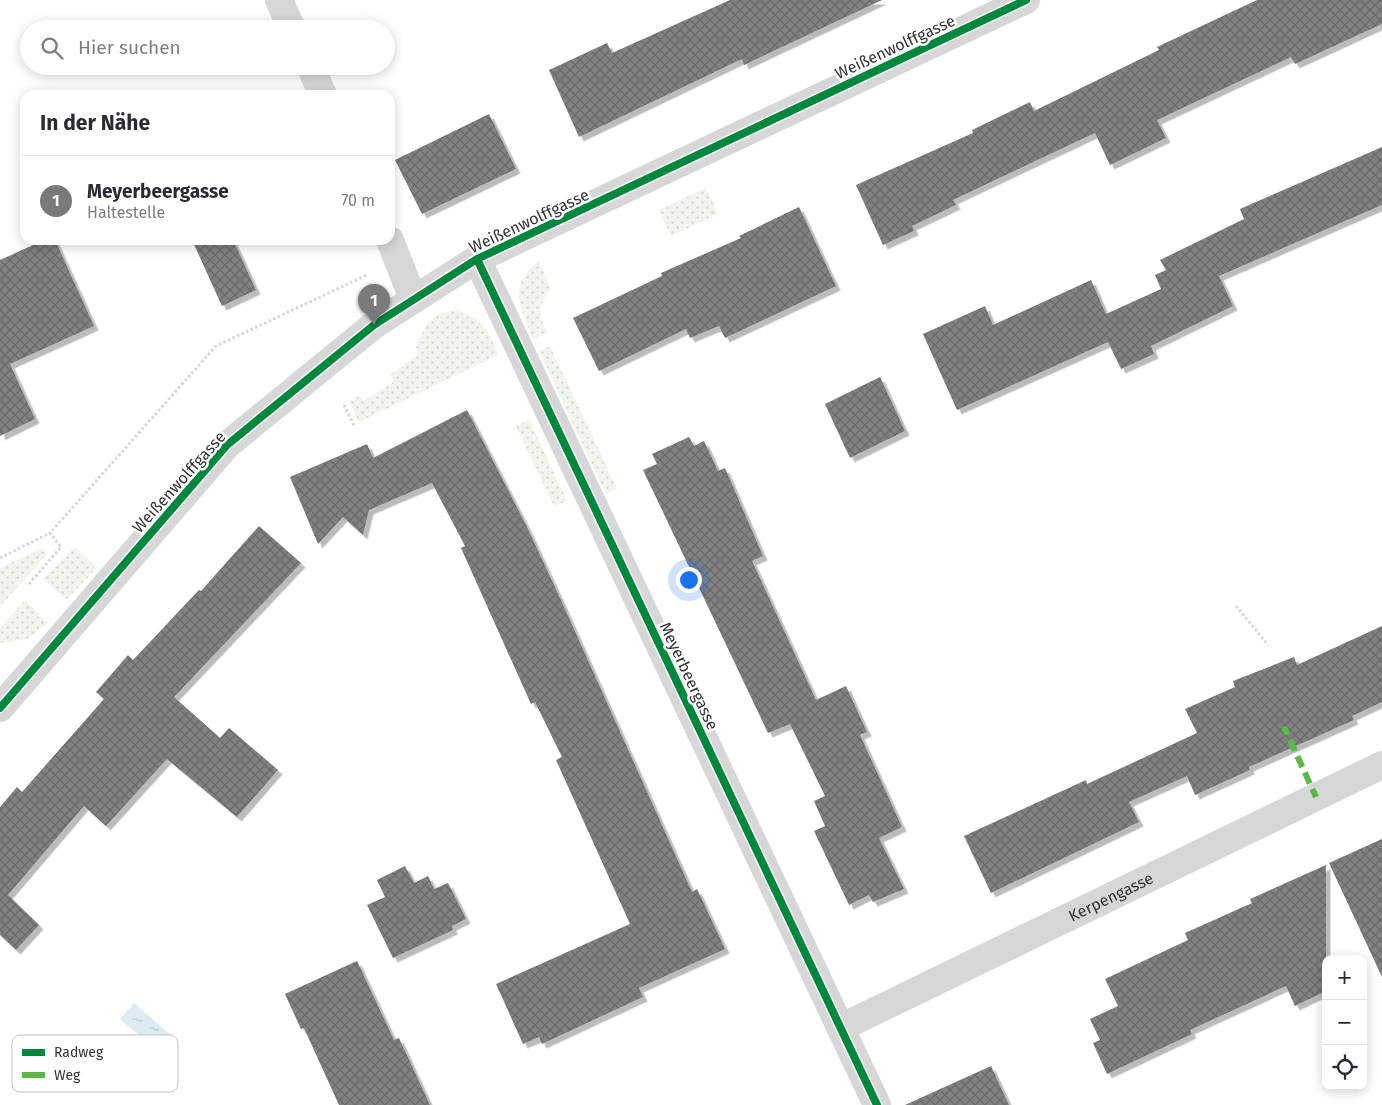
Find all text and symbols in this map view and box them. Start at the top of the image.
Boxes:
street label: Weißenwolffgasse [832,11,958,83]
search box [20,20,395,75]
icon: search [38,34,66,62]
text: Hier suchen [78,36,181,59]
text: In der Nähe [40,110,150,136]
text: Meyerbeergasse [87,180,229,203]
street label: Weißenwolffgasse [466,185,592,257]
text: 1 [52,191,60,210]
text: 70 m [341,191,375,210]
text: Haltestelle [87,203,165,222]
pin: 1 [358,284,390,325]
street label: Weißenwolffgasse [128,427,230,537]
your location [676,567,702,593]
street label: Meyerbeergasse [656,619,722,733]
street label: Kerpengasse [1065,868,1156,925]
map controls [1322,955,1367,1090]
button: + [1322,955,1367,1000]
button: − [1322,1000,1367,1045]
legend [12,1035,178,1092]
text: Radweg [54,1044,104,1061]
button: locate [1322,1045,1367,1090]
text: Weg [54,1067,81,1084]

